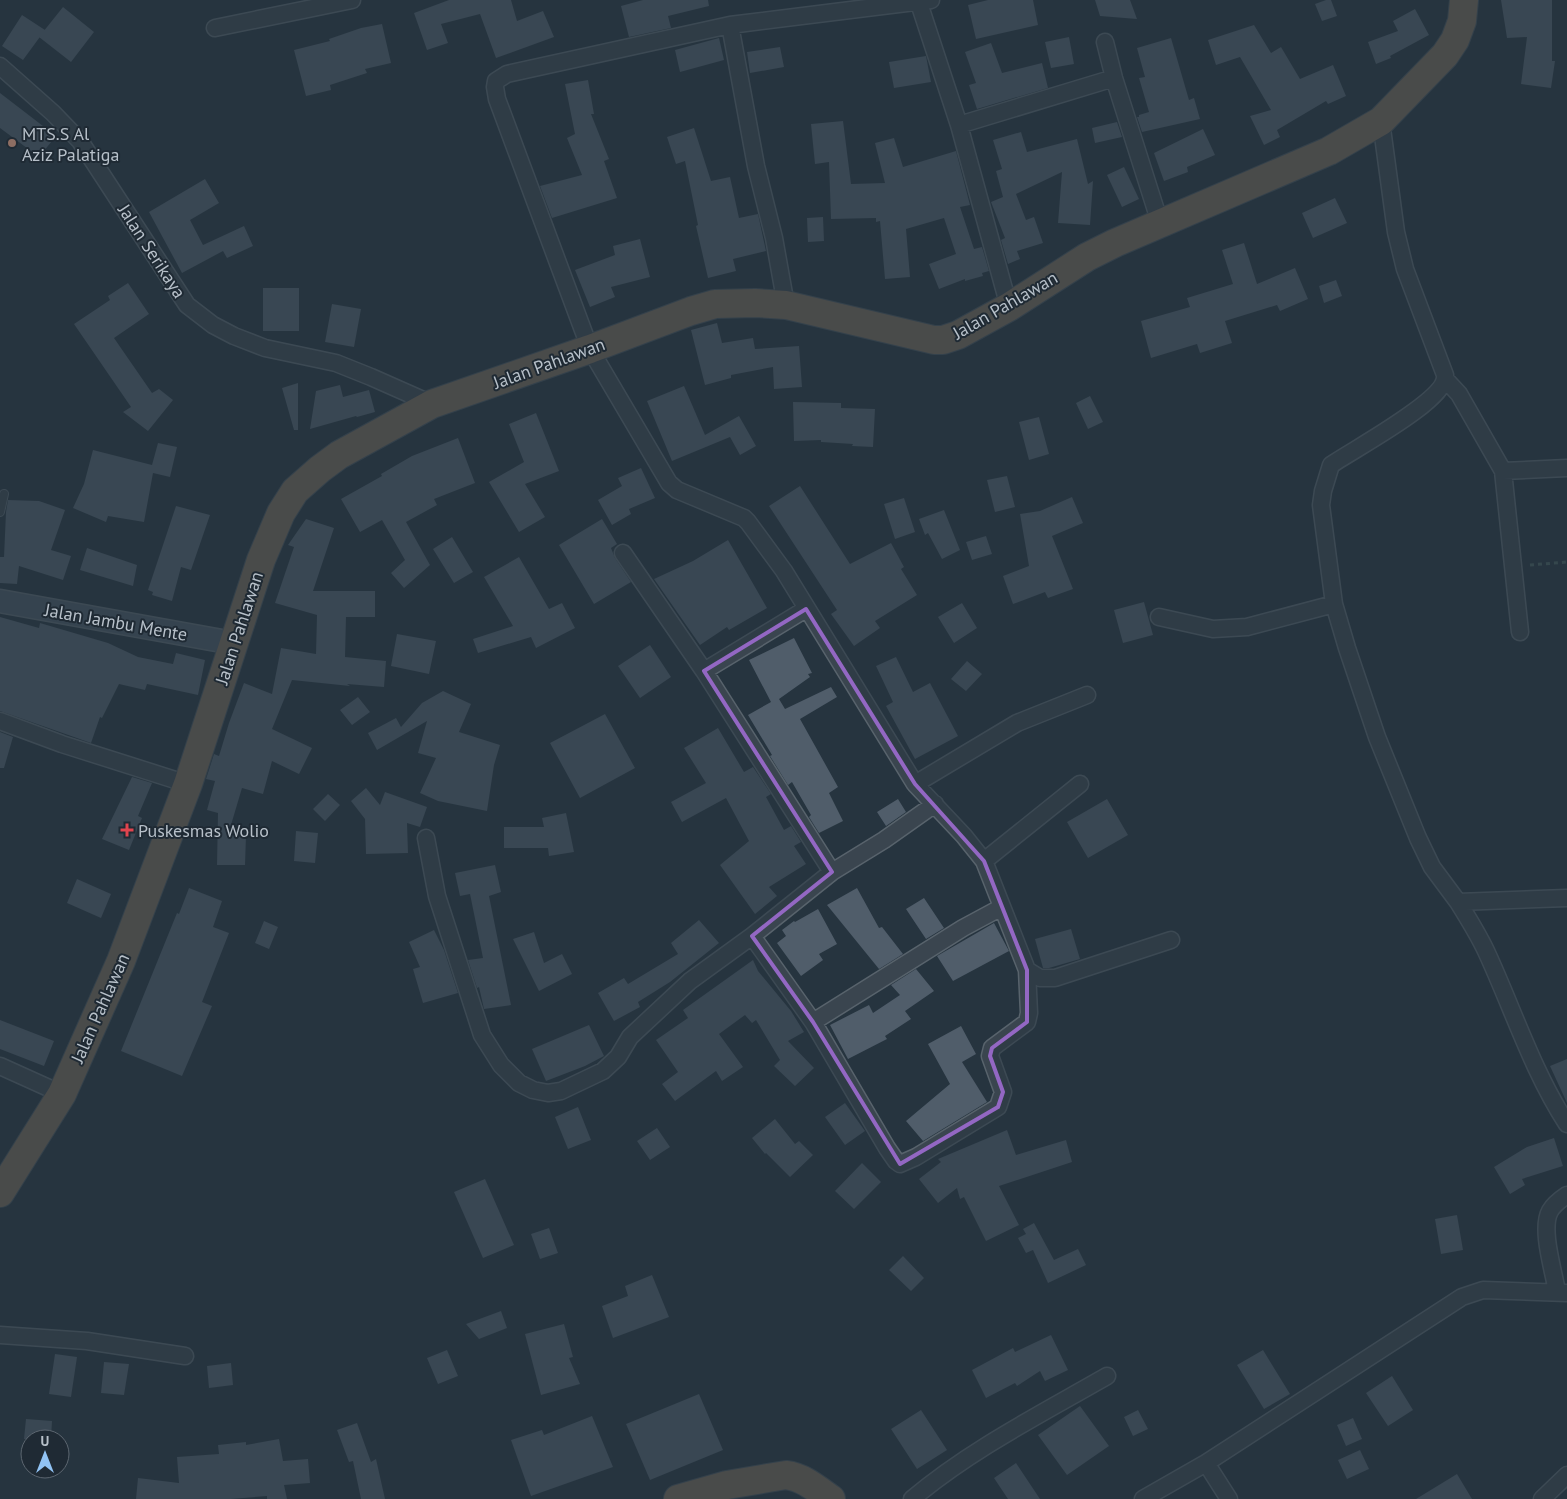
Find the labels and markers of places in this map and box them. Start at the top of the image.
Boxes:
place label: MTS.S Al Aziz Palatiga [22,122,119,166]
marker: MTS.S Al Aziz Palatiga [6,137,18,149]
place label: Puskesmas Wolio [138,819,269,842]
marker: Puskesmas Wolio [120,823,134,837]

